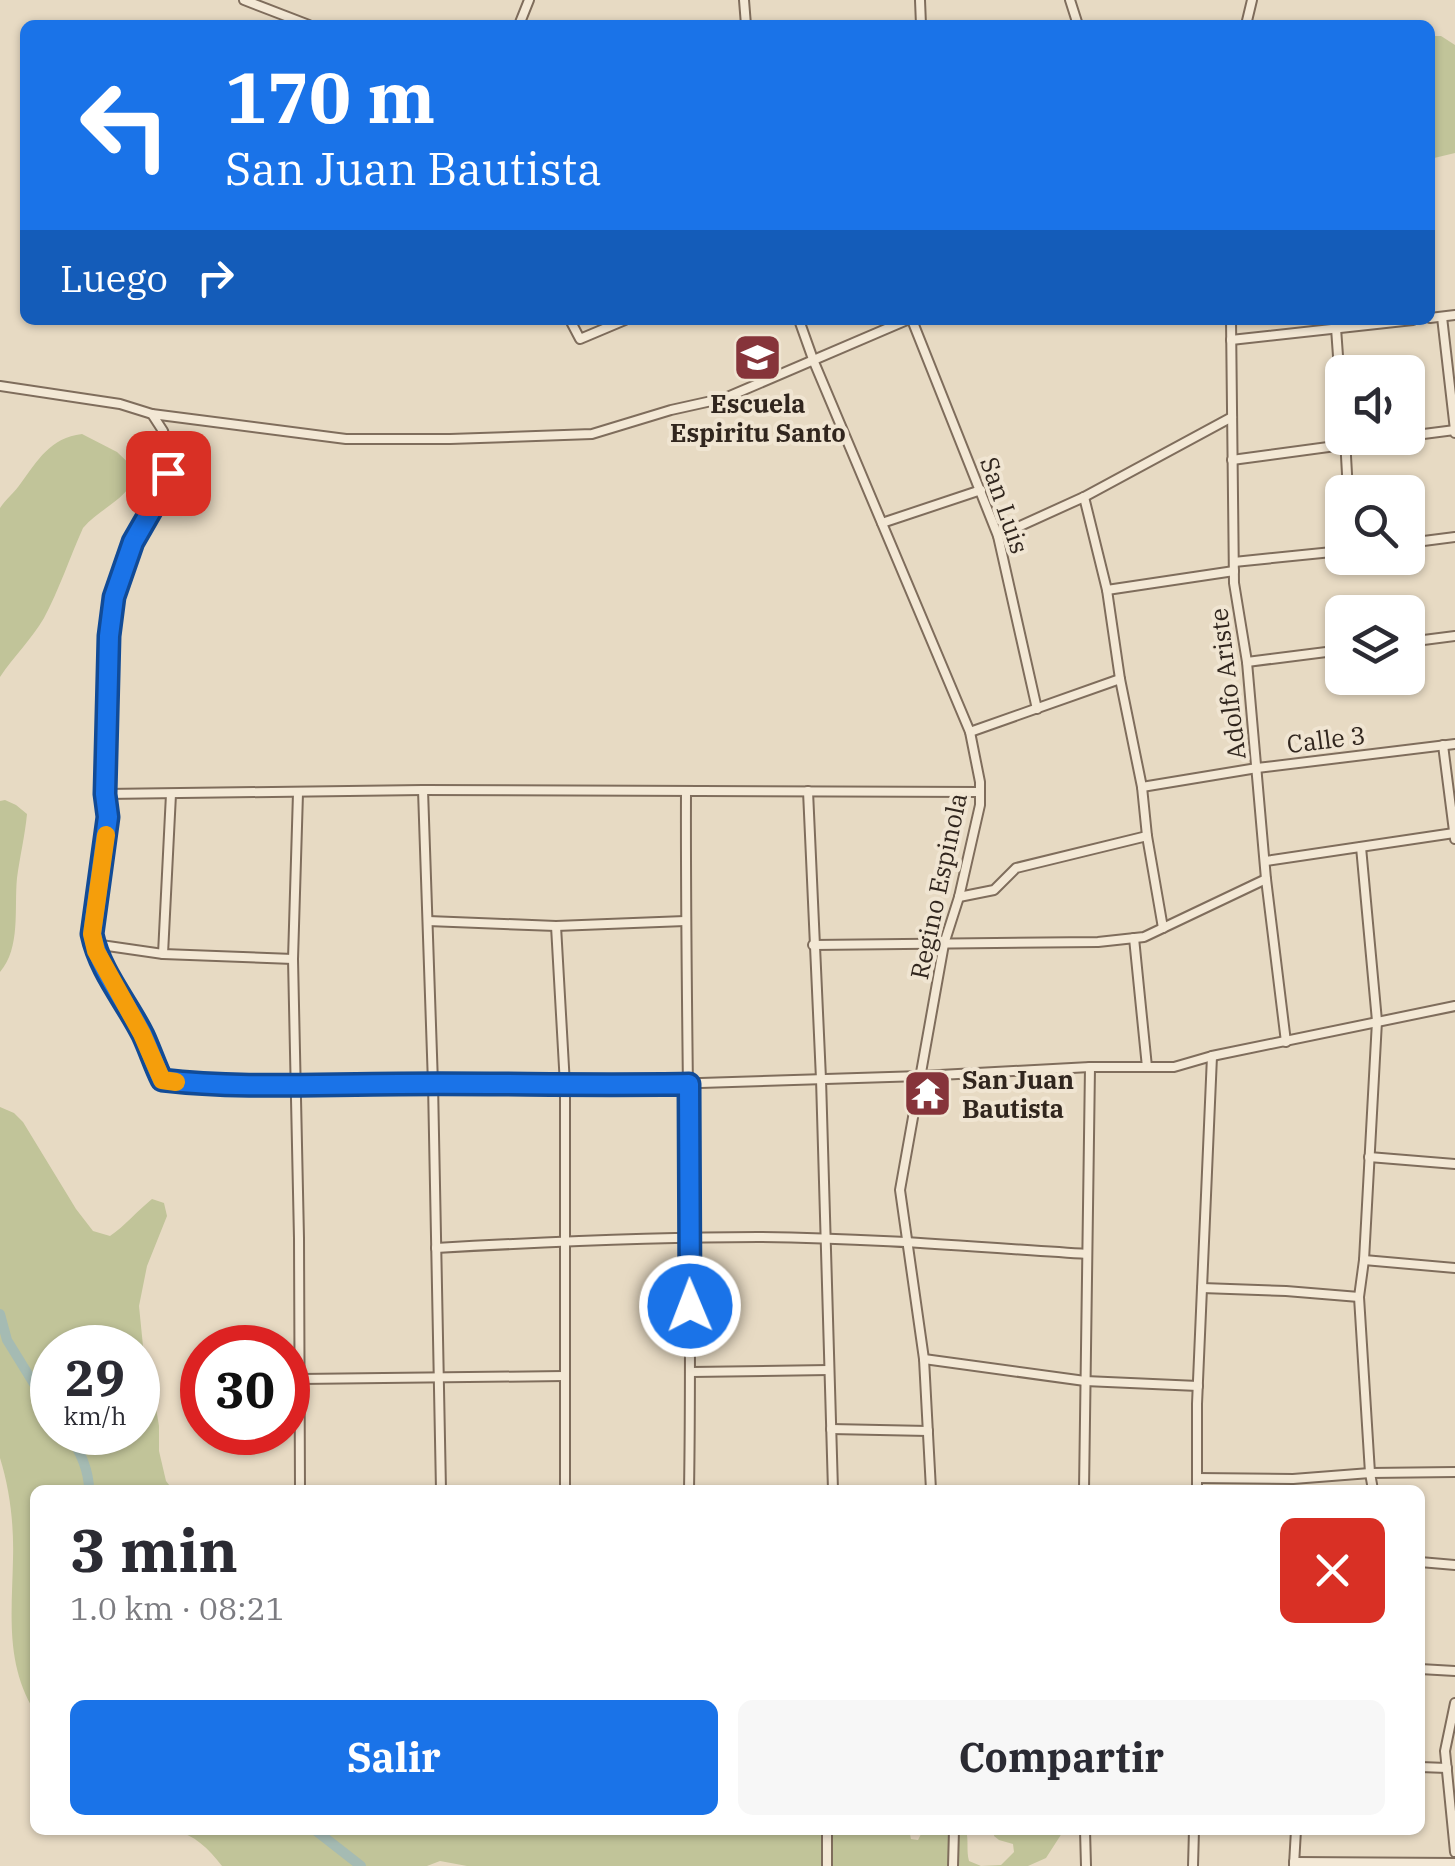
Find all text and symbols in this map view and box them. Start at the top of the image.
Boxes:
text: 170 m [225,51,435,142]
icon: left [60,60,190,190]
text: San Juan Bautista [225,139,602,197]
icon: right [188,250,243,305]
text: Luego [60,253,168,302]
school or university icon: Escuela Espiritu Santo [732,331,784,383]
map controls [1325,355,1425,695]
button: sound [1325,355,1425,455]
place label: Escuela Espiritu Santo [670,387,846,449]
pin [126,431,211,516]
icon: arrive [141,446,196,501]
street label: San Luis [973,452,1037,558]
button: search [1325,475,1425,575]
button: layers [1325,595,1425,695]
street label: Adolfo Ariste [1201,606,1253,762]
street label: Calle 3 [1285,718,1367,760]
street label: Regino Espinola [902,790,974,982]
place label: San Juan Bautista [962,1063,1074,1125]
temple icon: San Juan Bautista [901,1067,953,1119]
position arrow [638,1254,742,1358]
speed limit sign: 30 [180,1325,310,1455]
text: 29 [65,1345,125,1410]
text: km/h [63,1399,127,1432]
text: 3 min [70,1510,238,1589]
button: close [1280,1518,1385,1623]
text: 1.0 km · 08:21 [70,1587,285,1629]
button: Salir [70,1700,718,1815]
button: Compartir [738,1700,1385,1815]

